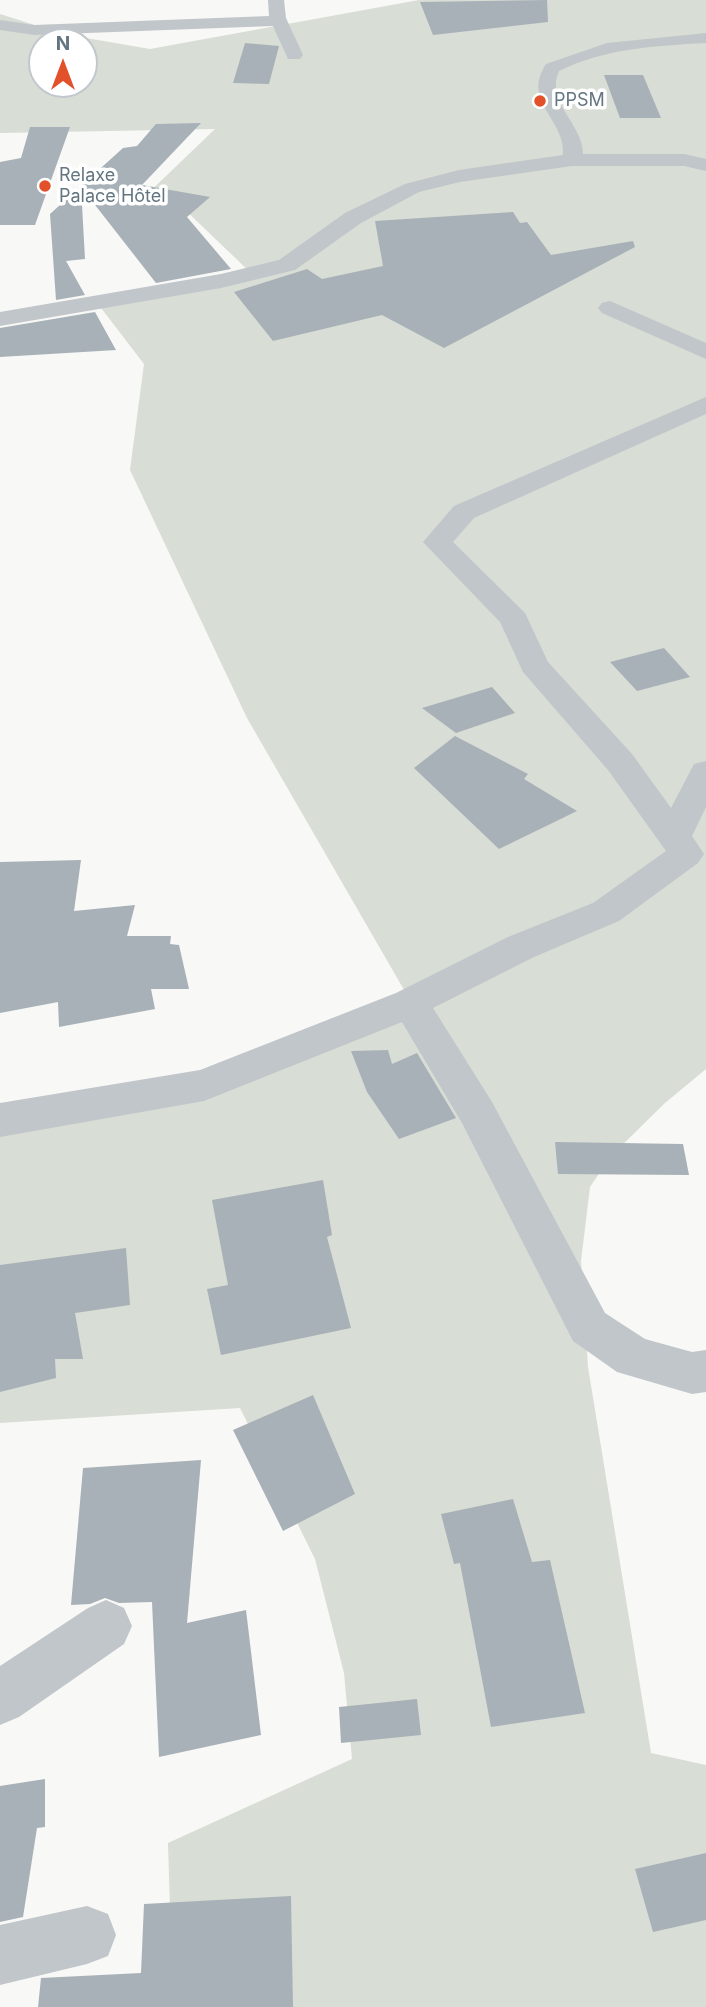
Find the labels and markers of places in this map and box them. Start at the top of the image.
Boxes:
place label: PPSM [554,90,605,112]
marker: PPSM [532,93,548,109]
place label: Relaxe Palace Hôtel [59,165,166,208]
marker: Relaxe Palace Hôtel [37,178,53,194]

